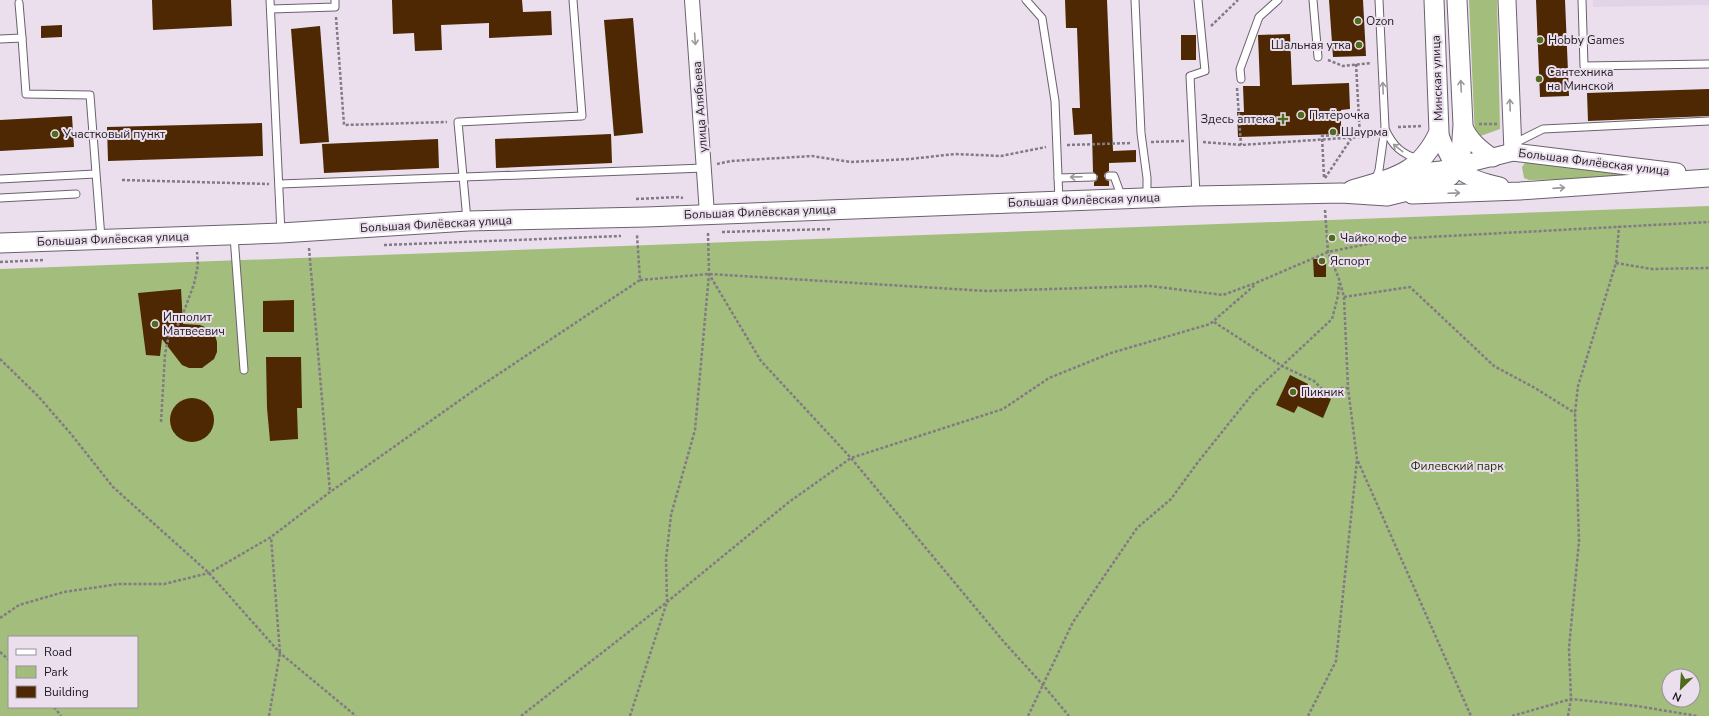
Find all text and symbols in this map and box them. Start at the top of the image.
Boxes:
place label: Ozon [1366,13,1394,29]
marker: Ozon [1353,16,1363,26]
one-way arrow [691,32,698,45]
place label: Hobby Games [1548,32,1625,48]
street label: Минская улица [1428,35,1446,121]
marker: Hobby Games [1535,35,1545,45]
place label: Шальная утка [1271,37,1351,53]
marker: Шальная утка [1354,40,1364,50]
street label: улица Алябьева [689,61,711,153]
place label: Сантехника на Минской [1547,64,1614,94]
marker: Сантехника на Минской [1534,74,1544,84]
one-way arrow [1458,80,1465,93]
one-way arrow [1379,82,1387,95]
one-way arrow [1507,99,1514,112]
place label: Пятёрочка [1309,107,1370,123]
marker: Пятёрочка [1296,110,1306,120]
place label: Здесь аптека [1200,111,1275,127]
marker: Здесь аптека [1278,114,1288,124]
place label: Шаурма [1341,124,1388,140]
place label: Участковый пункт [62,126,166,142]
marker: Шаурма [1328,127,1338,137]
marker: Участковый пункт [50,129,60,139]
one-way arrow [1392,144,1403,152]
street label: Большая Филёвская улица [1518,145,1670,179]
one-way arrow [1070,173,1083,181]
one-way arrow [1552,185,1565,192]
street label: Большая Филёвская улица [1008,189,1160,211]
one-way arrow [1447,190,1460,197]
street label: Большая Филёвская улица [684,201,836,223]
street label: Большая Филёвская улица [360,212,512,236]
street label: Большая Филёвская улица [37,228,189,250]
place label: Чайко кофе [1340,230,1407,246]
marker: Чайко кофе [1327,233,1337,243]
place label: Яспорт [1330,253,1371,269]
marker: Яспорт [1317,256,1327,266]
place label: Ипполит Матвеевич [163,309,225,339]
marker: Ипполит Матвеевич [150,319,160,329]
place label: Пикник [1301,384,1344,400]
marker: Пикник [1288,387,1298,397]
park label: Филевский парк [1410,458,1504,474]
legend [8,636,138,708]
text: Road [44,644,72,660]
text: Park [44,664,69,680]
north arrow [1661,668,1701,708]
text: Building [44,684,89,700]
text: N [1670,688,1684,705]

